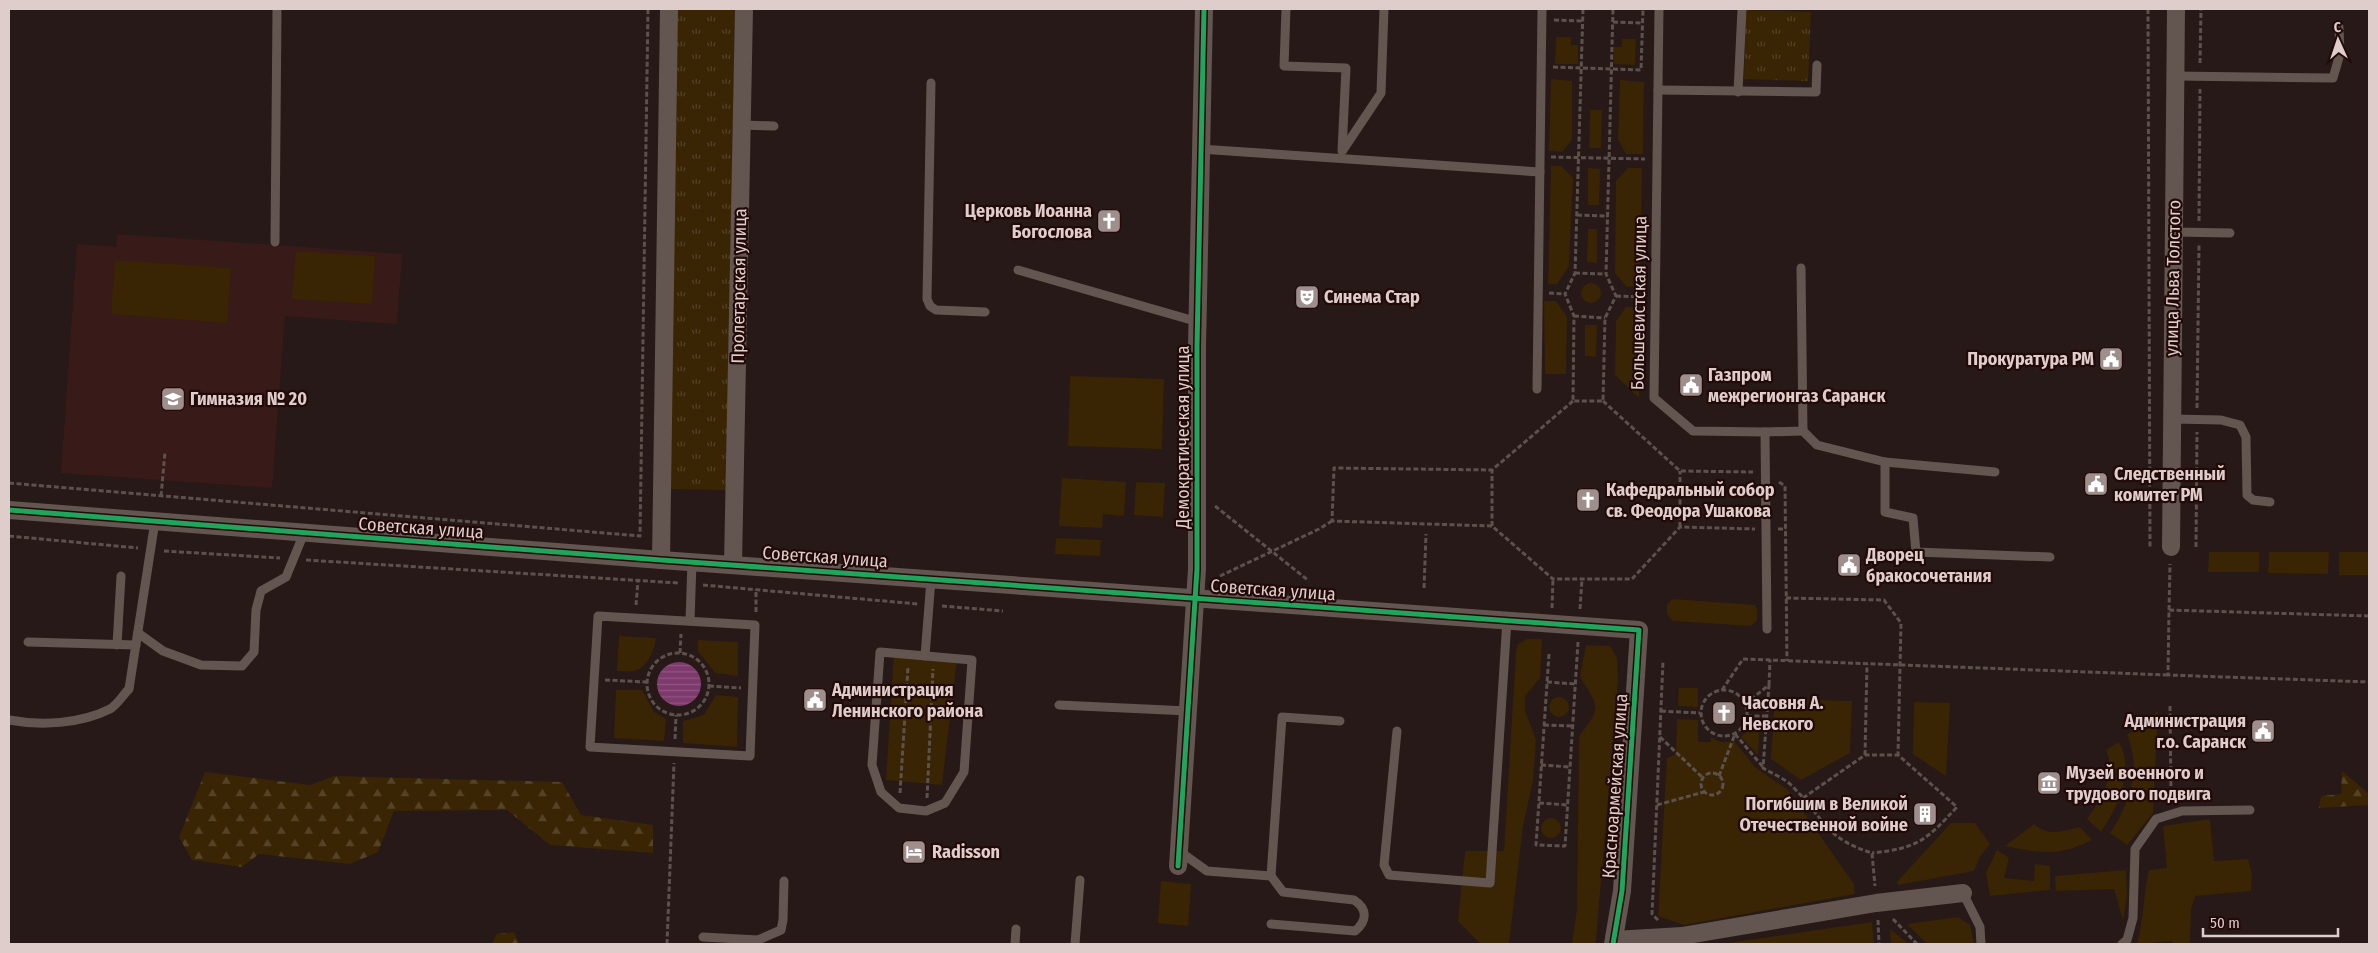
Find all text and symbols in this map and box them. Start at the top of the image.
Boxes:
north arrow [2313,15,2363,65]
text: С [2333,19,2342,36]
place label: Церковь Иоанна Богослова [965,200,1092,243]
street label: улица Льва Толстого [2161,200,2185,356]
street label: Пролетарская улица [727,208,751,364]
church icon: Церковь Иоанна Богослова [1096,208,1122,234]
street label: Большевистская улица [1626,215,1652,390]
theatre icon: Синема Стар [1294,284,1320,310]
place label: Синема Стар [1324,286,1420,308]
street label: Демократическая улица [1172,345,1194,530]
public building icon: Прокуратура РМ [2098,346,2124,372]
place label: Прокуратура РМ [1967,348,2094,370]
place label: Газпром межрегионгаз Саранск [1708,364,1886,407]
public building icon: Газпром межрегионгаз Саранск [1678,372,1704,398]
school or university icon: Гимназия № 20 [160,386,186,412]
place label: Гимназия № 20 [190,388,307,410]
place label: Следственный комитет РМ [2114,463,2226,506]
public building icon: Следственный комитет РМ [2083,471,2109,497]
place label: Кафедральный собор св. Феодора Ушакова [1606,479,1775,522]
church icon: Кафедральный собор св. Феодора Ушакова [1575,487,1601,513]
street label: Советская улица [358,513,485,543]
street label: Советская улица [762,542,889,572]
place label: Дворец бракосочетания [1865,544,1992,587]
public building icon: Дворец бракосочетания [1836,552,1862,578]
street label: Советская улица [1210,575,1337,605]
place label: Администрация Ленинского района [831,679,983,722]
public building icon: Администрация Ленинского района [802,687,828,713]
place label: Часовня А. Невского [1742,692,1824,735]
street label: Красноармейская улица [1598,693,1632,879]
church icon: Часовня А. Невского [1711,700,1737,726]
place label: Администрация г.о. Саранск [2123,710,2247,753]
public building icon: Администрация г.о. Саранск [2250,718,2276,744]
place label: Музей военного и трудового подвига [2066,762,2211,805]
museum icon: Музей военного и трудового подвига [2036,770,2062,796]
place label: Погибшим в Великой Отечественной войне [1739,793,1908,836]
building icon: Погибшим в Великой Отечественной войне [1912,801,1938,827]
hotel icon: Radisson [901,839,927,865]
place label: Radisson [932,841,1000,863]
scale bar [2203,906,2338,938]
text: 50 m [2210,914,2240,932]

